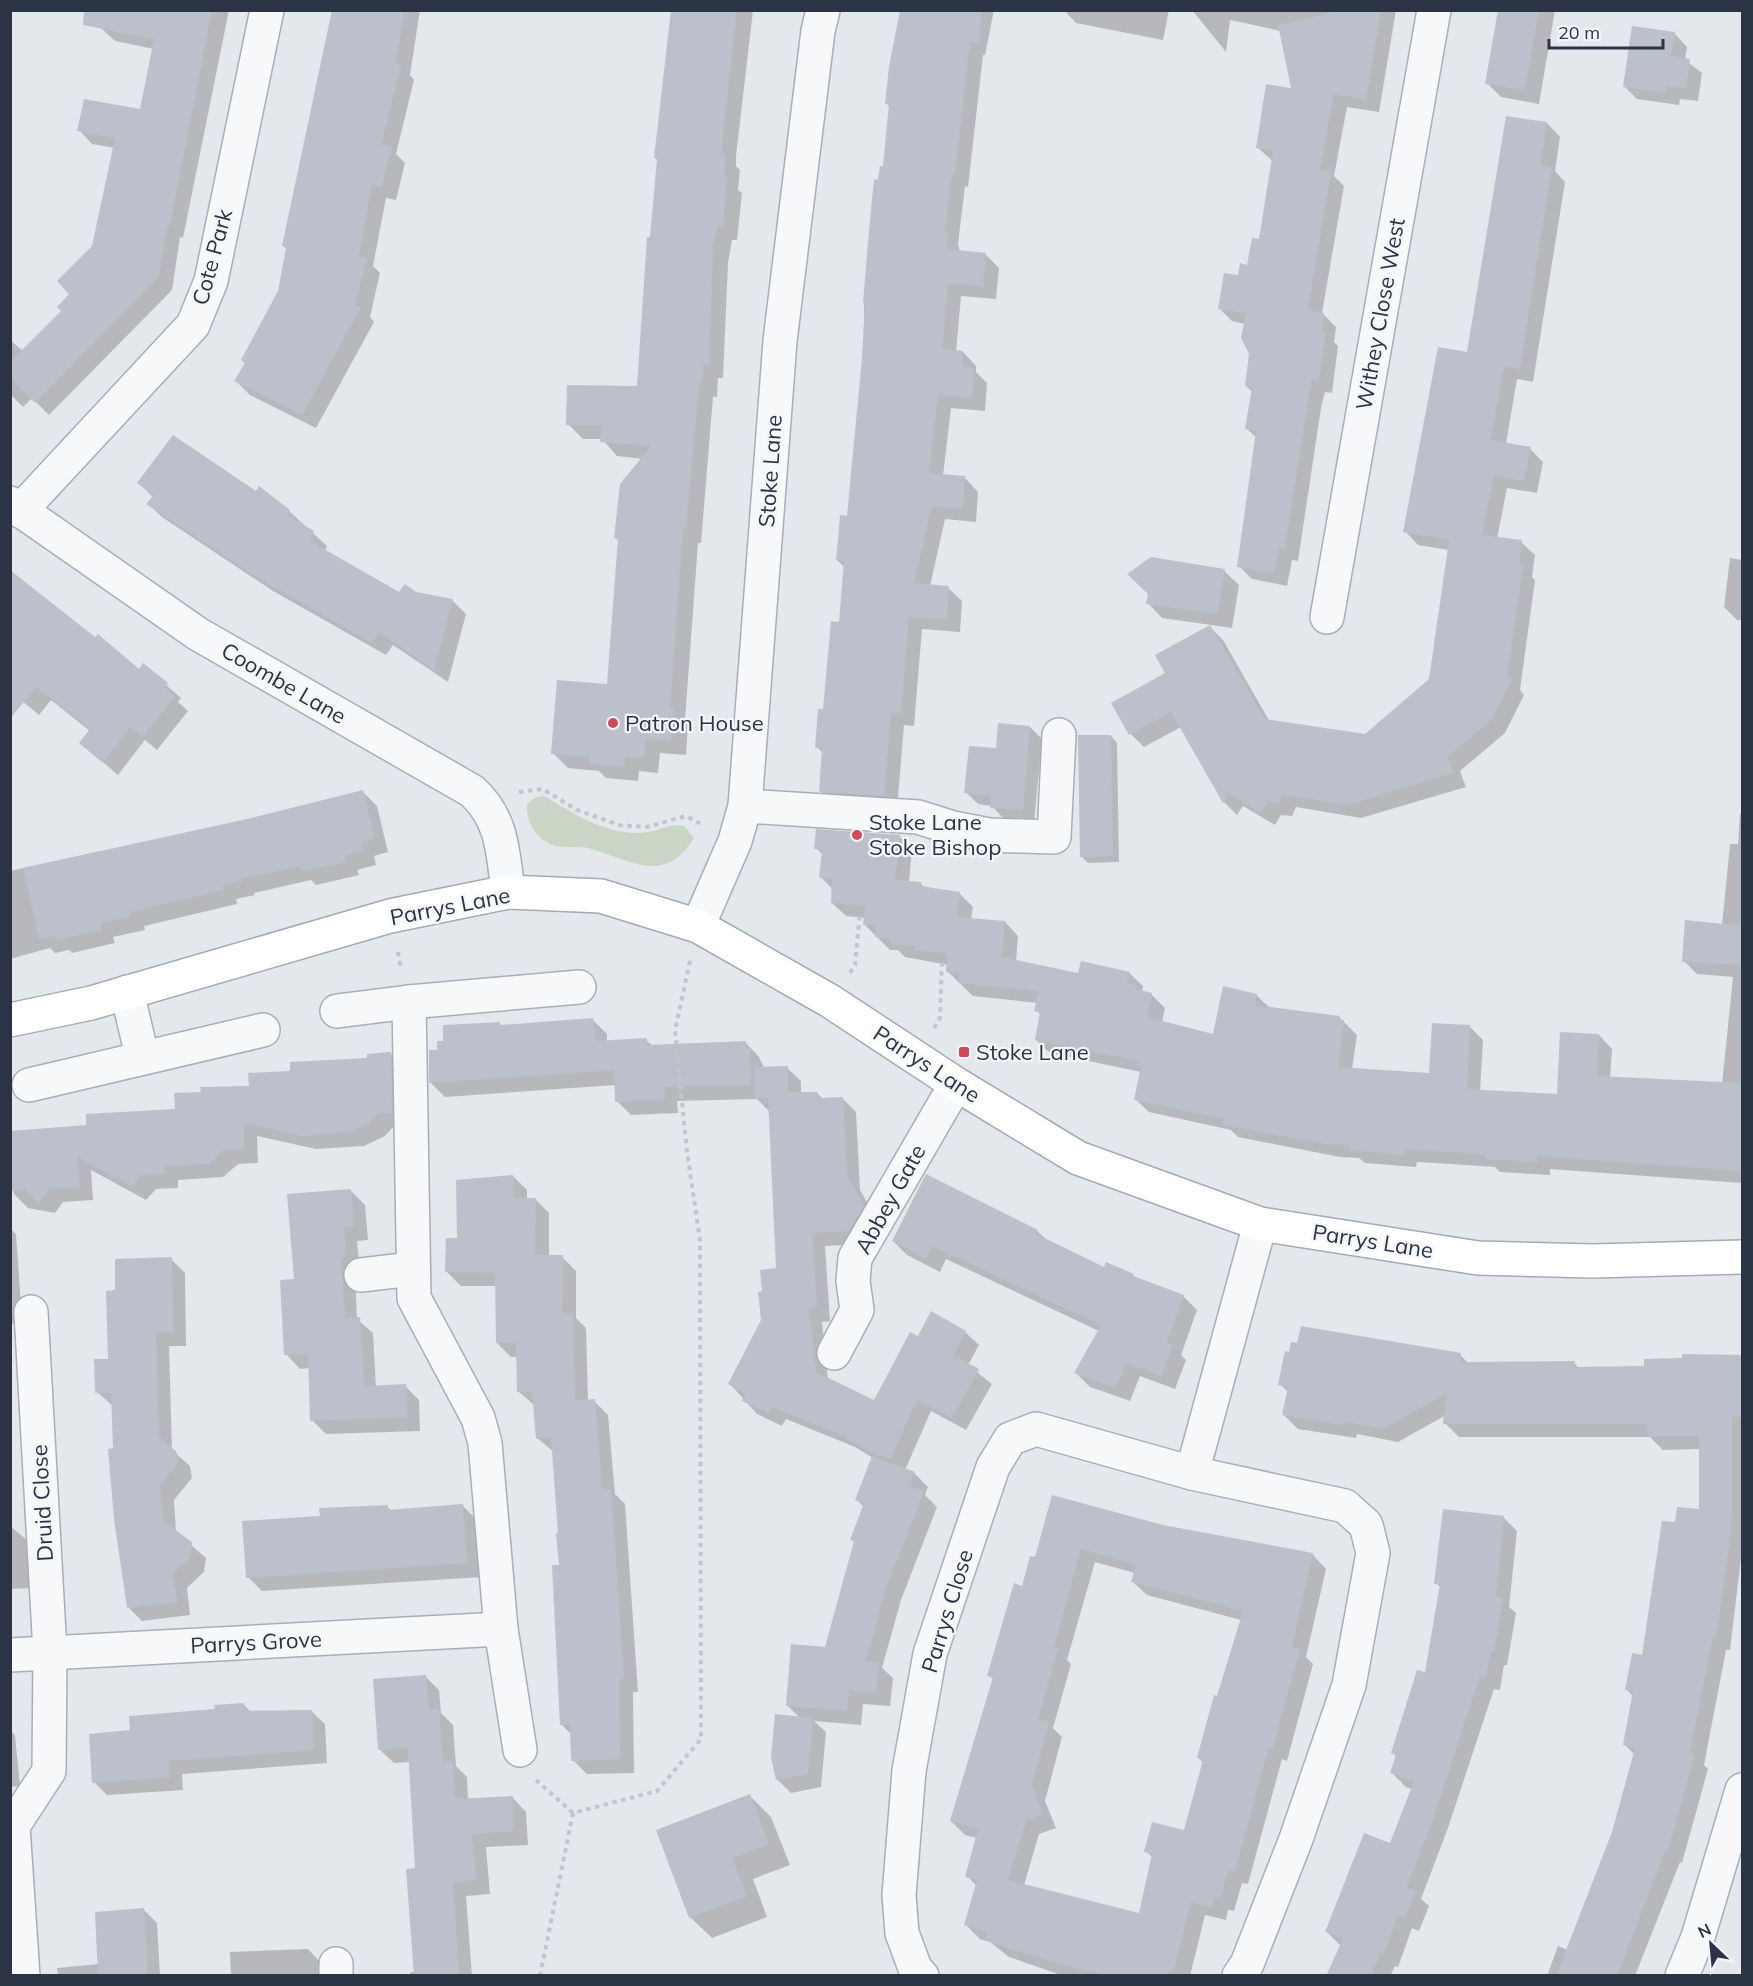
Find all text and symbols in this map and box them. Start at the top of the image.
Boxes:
scale bar [1549,12,1663,50]
text: 20 m [1558,21,1600,44]
street label: Cote Park [186,205,238,308]
street label: Withey Close West [1349,215,1411,412]
street label: Stoke Lane [752,414,788,528]
street label: Coombe Lane [217,636,351,730]
place label: Patron House [625,709,764,737]
marker: Patron House [606,716,620,730]
place label: Stoke Lane Stoke Bishop [869,808,1001,861]
marker: Stoke Lane Stoke Bishop [850,828,864,842]
street label: Parrys Lane [388,881,512,931]
street label: Parrys Lane [868,1019,986,1109]
place label: Stoke Lane [976,1038,1089,1066]
marker: Stoke Lane [957,1045,971,1059]
street label: Abbey Gate [849,1139,931,1259]
street label: Parrys Lane [1311,1218,1435,1264]
street label: Druid Close [25,1444,59,1562]
street label: Parrys Close [915,1546,979,1676]
street label: Parrys Grove [190,1625,322,1659]
north arrow [1681,1914,1741,1974]
text: N [1695,1919,1714,1942]

